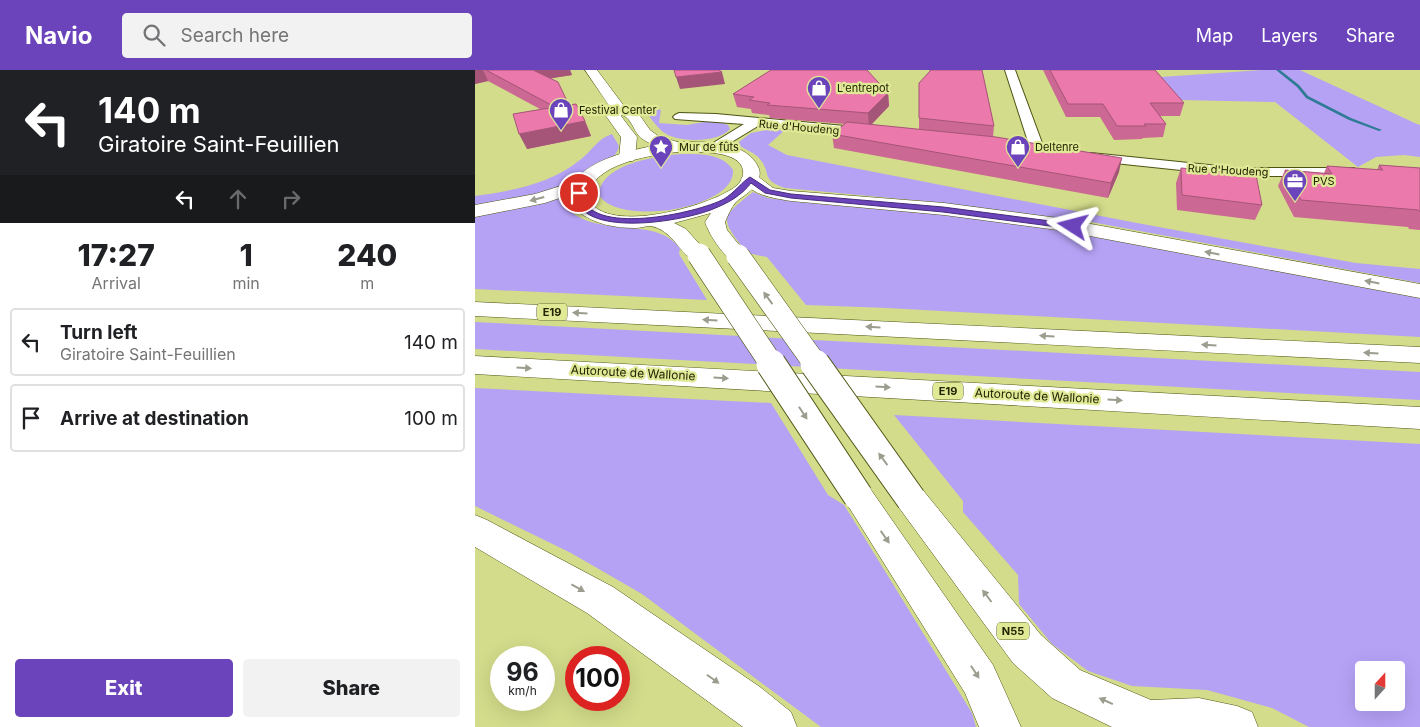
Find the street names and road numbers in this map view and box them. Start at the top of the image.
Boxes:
street label: Rue d'Houdeng [758,117,840,137]
street label: Rue d'Houdeng [1187,161,1269,179]
road number: E19 [537,303,567,320]
street label: Autoroute de Wallonie [570,362,696,383]
road number: E19 [933,382,963,400]
street label: Autoroute de Wallonie [974,385,1100,406]
road number: N55 [997,622,1029,640]

